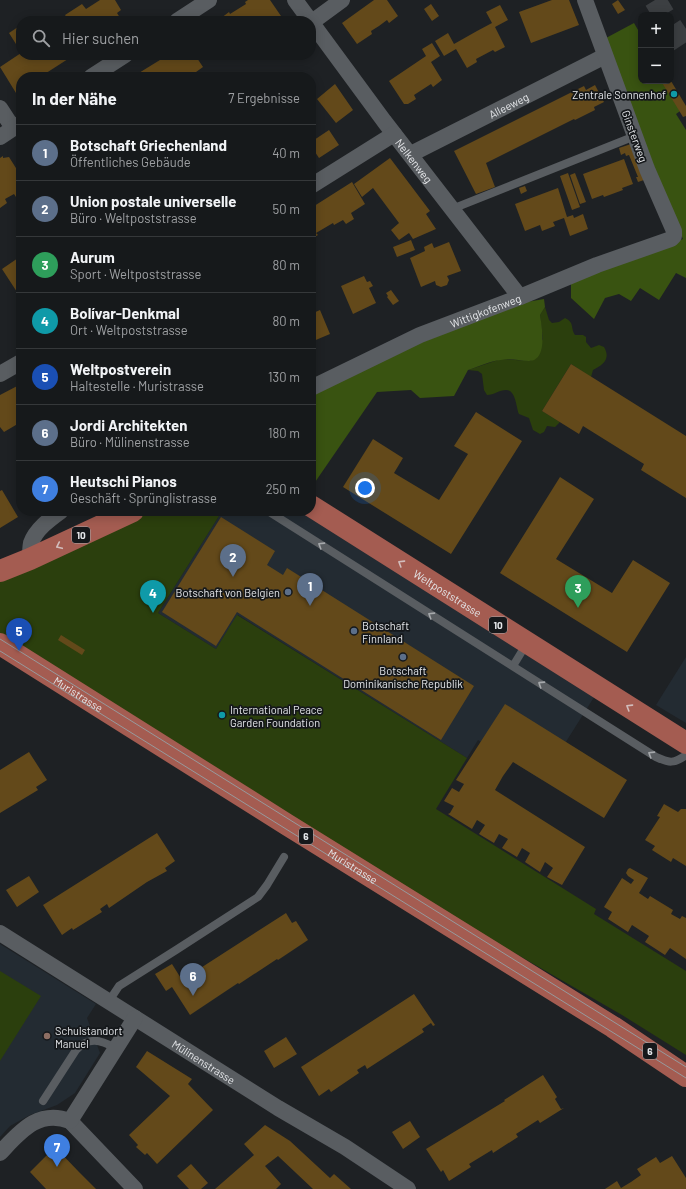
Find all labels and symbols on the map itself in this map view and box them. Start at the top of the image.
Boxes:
place label: Zentrale Sonnenhof [572,88,666,101]
street label: Alleeweg [486,89,530,120]
marker: Zentrale Sonnenhof [669,89,679,99]
street label: Ginsterweg [620,108,650,164]
street label: Nelkenweg [393,136,436,185]
street label: Wittigkofenweg [448,291,523,330]
your location [355,478,375,498]
road number: 10 [72,527,90,543]
one-way arrow [56,541,64,549]
one-way arrow [319,543,326,550]
pin: 2 [220,544,246,577]
one-way arrow [398,560,405,568]
street label: Weltpoststrasse [411,566,485,619]
pin: 1 [297,573,323,606]
pin: 3 [565,575,591,608]
pin: 4 [140,580,166,613]
place label: Botschaft von Belgien [176,586,280,599]
marker: Botschaft von Belgien [283,587,293,597]
one-way arrow [428,612,435,620]
road number: 10 [489,617,507,633]
pin: 5 [6,618,32,651]
place label: Botschaft Finnland [362,619,409,645]
marker: Botschaft Finnland [349,626,359,636]
marker: Botschaft Dominikanische Republik [398,652,408,662]
place label: Botschaft Dominikanische Republik [343,664,463,690]
street label: Muristrasse [52,673,106,714]
one-way arrow [538,681,545,689]
place label: International Peace Garden Foundation [230,703,323,729]
one-way arrow [626,704,633,712]
marker: International Peace Garden Foundation [217,710,227,720]
one-way arrow [648,751,655,759]
road number: 6 [299,828,313,844]
street label: Muristrasse [326,845,380,886]
pin: 6 [180,963,206,996]
place label: Schulstandort Manuel [55,1024,122,1050]
marker: Schulstandort Manuel [42,1031,52,1041]
street label: Mülinenstrasse [170,1037,238,1086]
road number: 6 [643,1043,657,1059]
pin: 7 [44,1134,70,1167]

